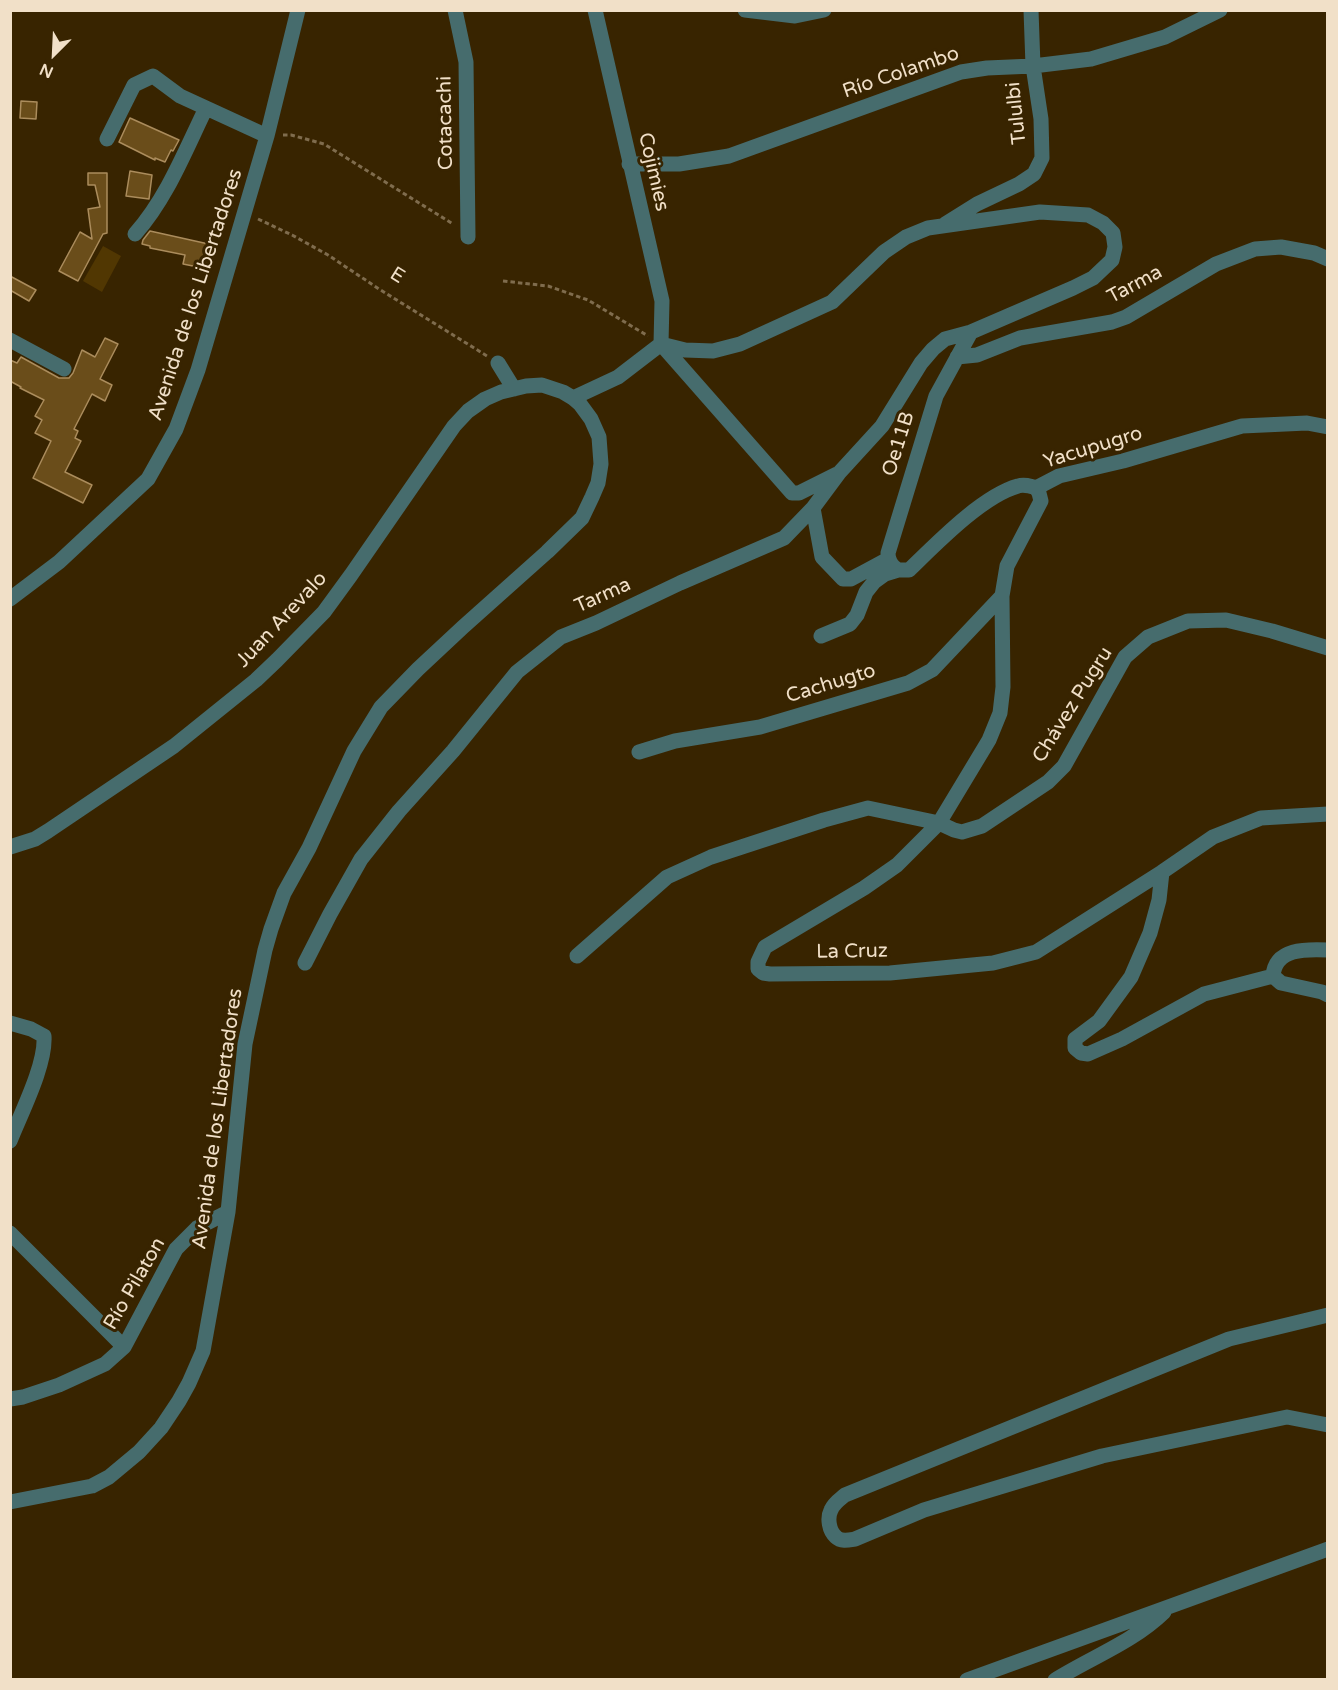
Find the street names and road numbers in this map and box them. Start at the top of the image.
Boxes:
street label: Río Colambo [840,42,962,104]
street label: Cotacachi [433,76,459,170]
street label: Tululbi [1002,80,1032,146]
street label: Cojimies [632,130,674,214]
street label: Avenida de los Libertadores [144,166,248,424]
street label: Tarma [1103,261,1167,309]
street label: E [385,262,409,290]
street label: Oe11B [878,409,920,479]
street label: Yacupugro [1041,422,1145,474]
street label: Juan Arevalo [231,567,333,673]
street label: Tarma [571,573,635,619]
street label: Chávez Pugru [1028,643,1118,767]
street label: Cachugto [783,659,879,709]
street label: La Cruz [816,939,888,965]
street label: Avenida de los Libertadores [188,987,248,1251]
street label: Río Pilaton [99,1234,171,1334]

